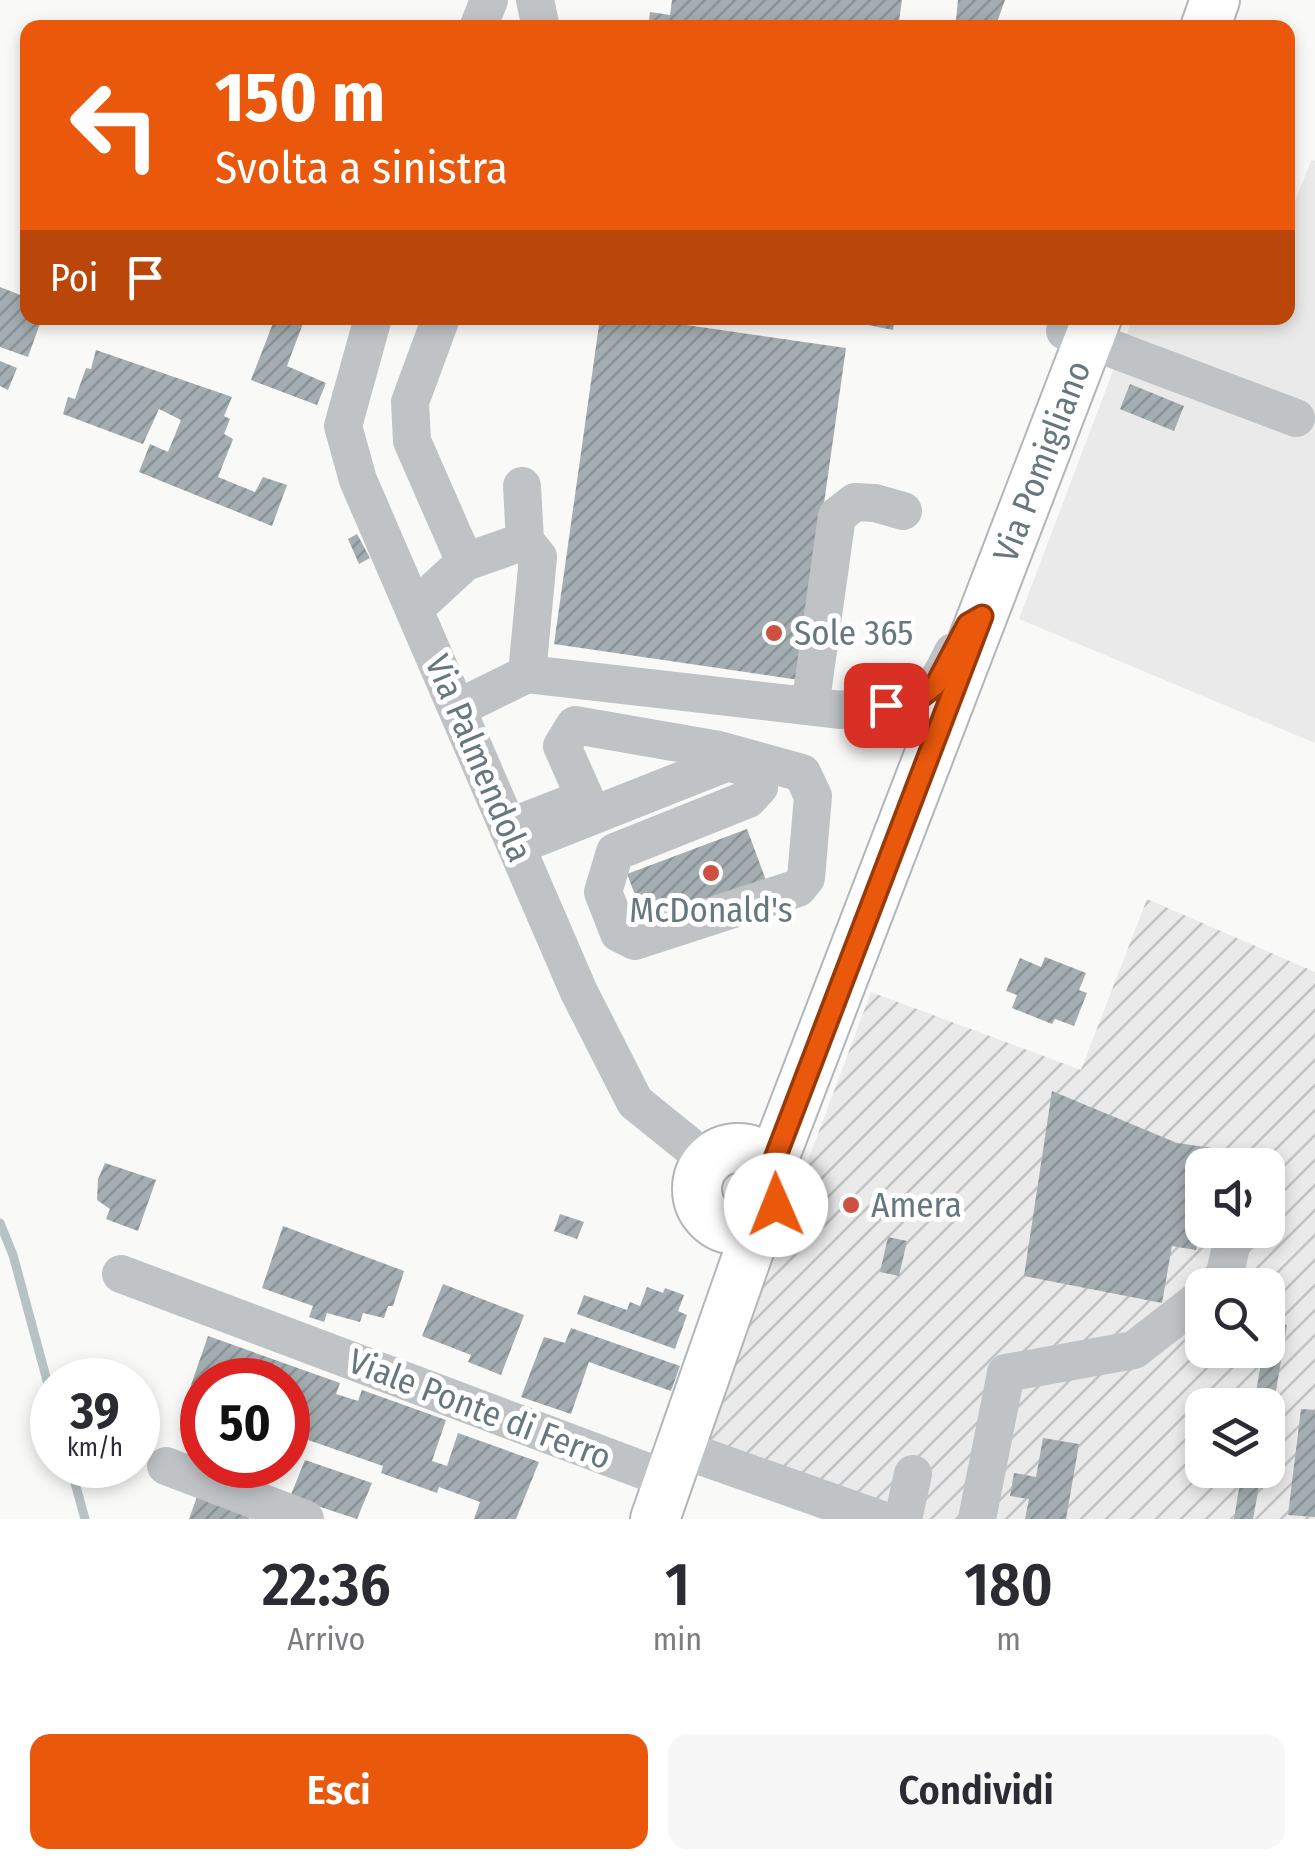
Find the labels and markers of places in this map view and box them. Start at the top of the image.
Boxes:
place label: Sole 365 [794,612,913,654]
marker: Sole 365 [763,622,785,644]
pin [844,663,929,748]
marker: McDonald's [700,862,722,884]
place label: McDonald's [629,889,793,931]
place label: Amera [871,1184,962,1226]
marker: Amera [840,1194,862,1216]

